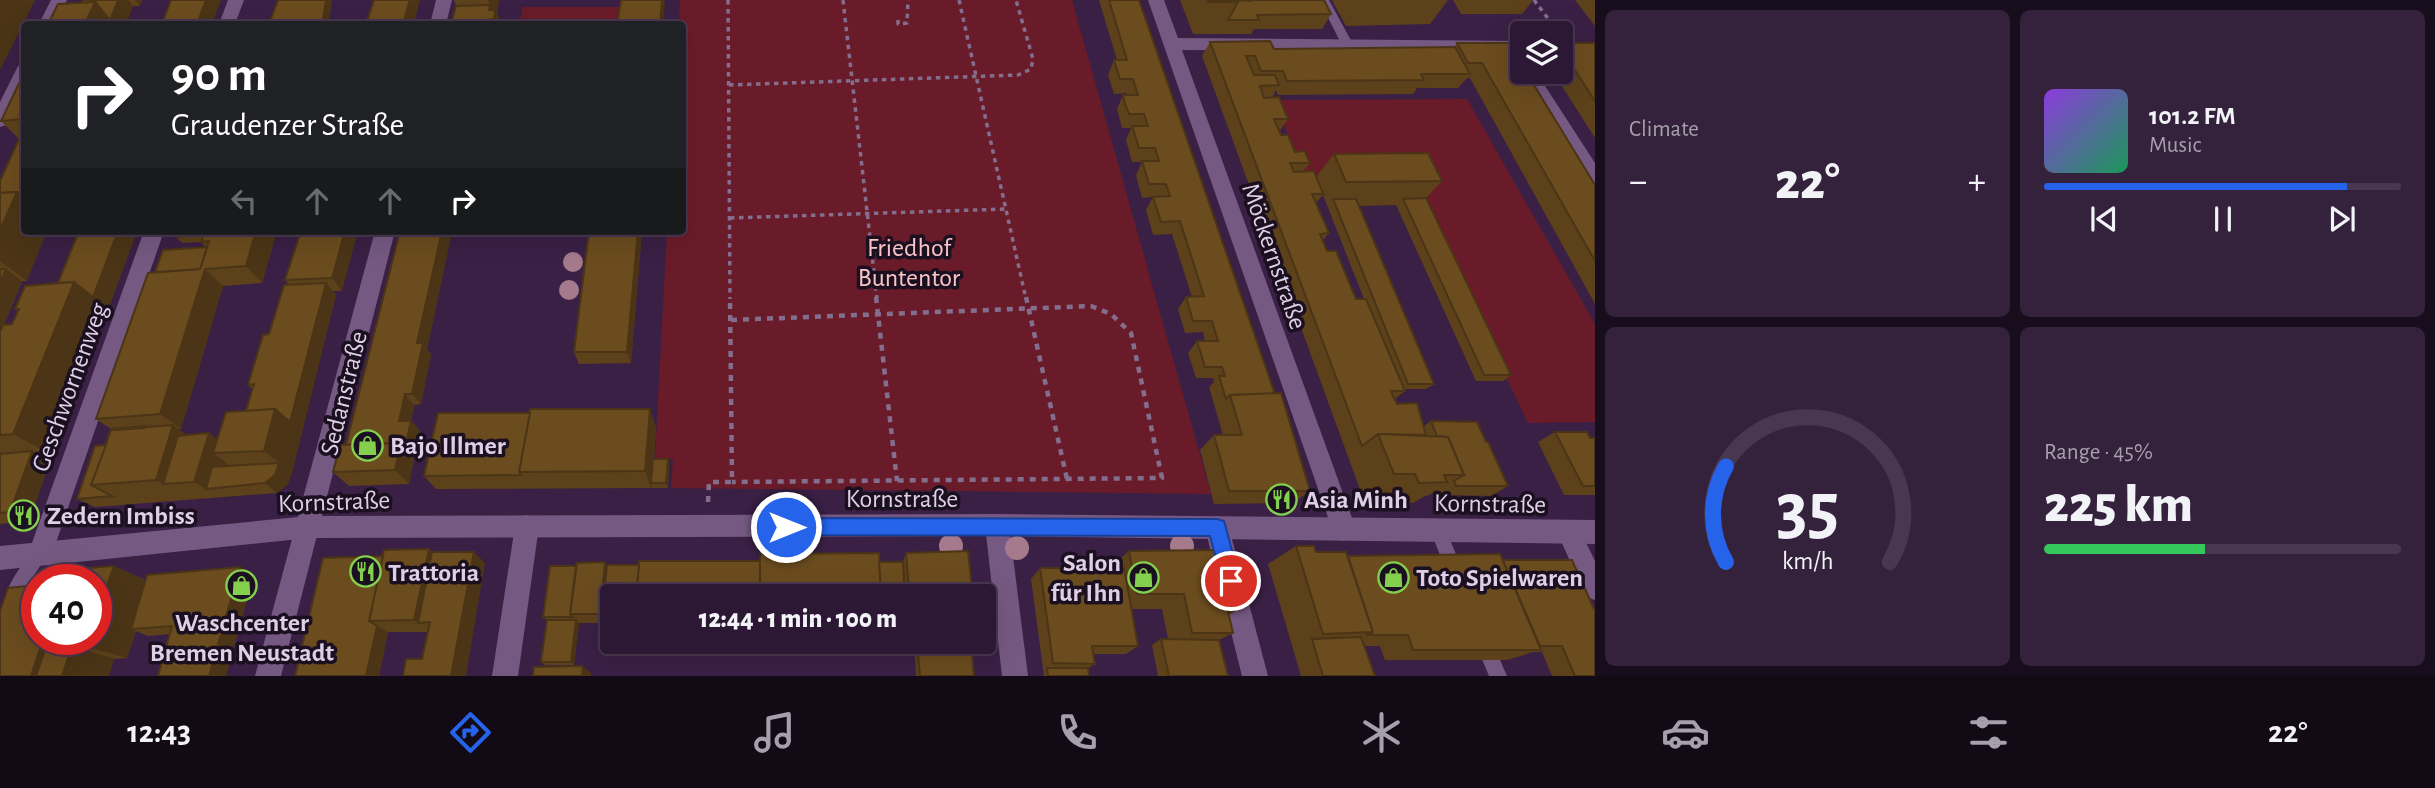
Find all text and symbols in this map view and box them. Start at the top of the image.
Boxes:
map controls [1510,21,1573,84]
button: layers [1510,21,1573,84]
icon: right [56,49,147,140]
text: 90 m [171,51,267,100]
text: 101.2 FM [2149,103,2236,129]
text: Graudenzer Straße [171,109,404,141]
text: Climate [1629,118,1699,141]
text: Music [2149,134,2201,157]
text: 22° [1775,156,1840,208]
text: − [1629,163,1647,201]
text: + [1968,163,1986,201]
street label: Möckernstraße [1237,180,1311,333]
icon: left [225,182,263,220]
icon: ahead [298,182,336,220]
icon: ahead [371,182,409,220]
icon: right [444,182,482,220]
icon: previous [2085,200,2123,238]
icon: pause [2204,200,2242,238]
icon: next [2323,200,2361,238]
park label: Friedhof Buntentor [858,235,961,291]
street label: Geschwornenweg [27,299,113,475]
street label: Sedanstraße [316,329,372,458]
shop icon: Bajo Illmer [350,428,384,462]
place label: Bajo Illmer [390,433,506,459]
text: Range · 45% [2044,441,2153,464]
text: 35 [1776,475,1839,548]
text: 225 km [2044,479,2193,531]
restaurant icon: Asia Minh [1264,482,1298,516]
street label: Kornstraße [846,486,958,512]
street label: Kornstraße [277,487,391,517]
place label: Asia Minh [1304,487,1408,513]
position arrow [749,490,823,564]
street label: Kornstraße [1434,490,1546,518]
restaurant icon: Zedern Imbiss [7,498,41,532]
place label: Zedern Imbiss [47,503,195,529]
text: km/h [1782,549,1833,574]
place label: Salon für Ihn [1050,550,1121,606]
pin [1201,551,1261,611]
restaurant icon: Trattoria [348,555,382,589]
place label: Trattoria [388,560,479,586]
shop icon: Salon für Ihn [1127,560,1161,594]
shop icon: Toto Spielwaren [1376,560,1410,594]
icon: arrive [1212,562,1250,600]
speed limit sign: 40 [21,564,112,655]
place label: Toto Spielwaren [1416,565,1583,591]
shop icon: Waschcenter Bremen Neustadt [225,569,259,603]
text: 12:44 · 1 min · 100 m [699,606,897,632]
place label: Waschcenter Bremen Neustadt [150,610,334,666]
icon: directions [446,708,495,757]
icon: music [750,708,799,757]
icon: phone [1053,708,1102,757]
icon: climate [1357,708,1406,757]
icon: car [1661,708,1710,757]
icon: filters [1964,708,2013,757]
text: 12:43 [127,716,191,748]
text: 22° [2268,716,2308,748]

